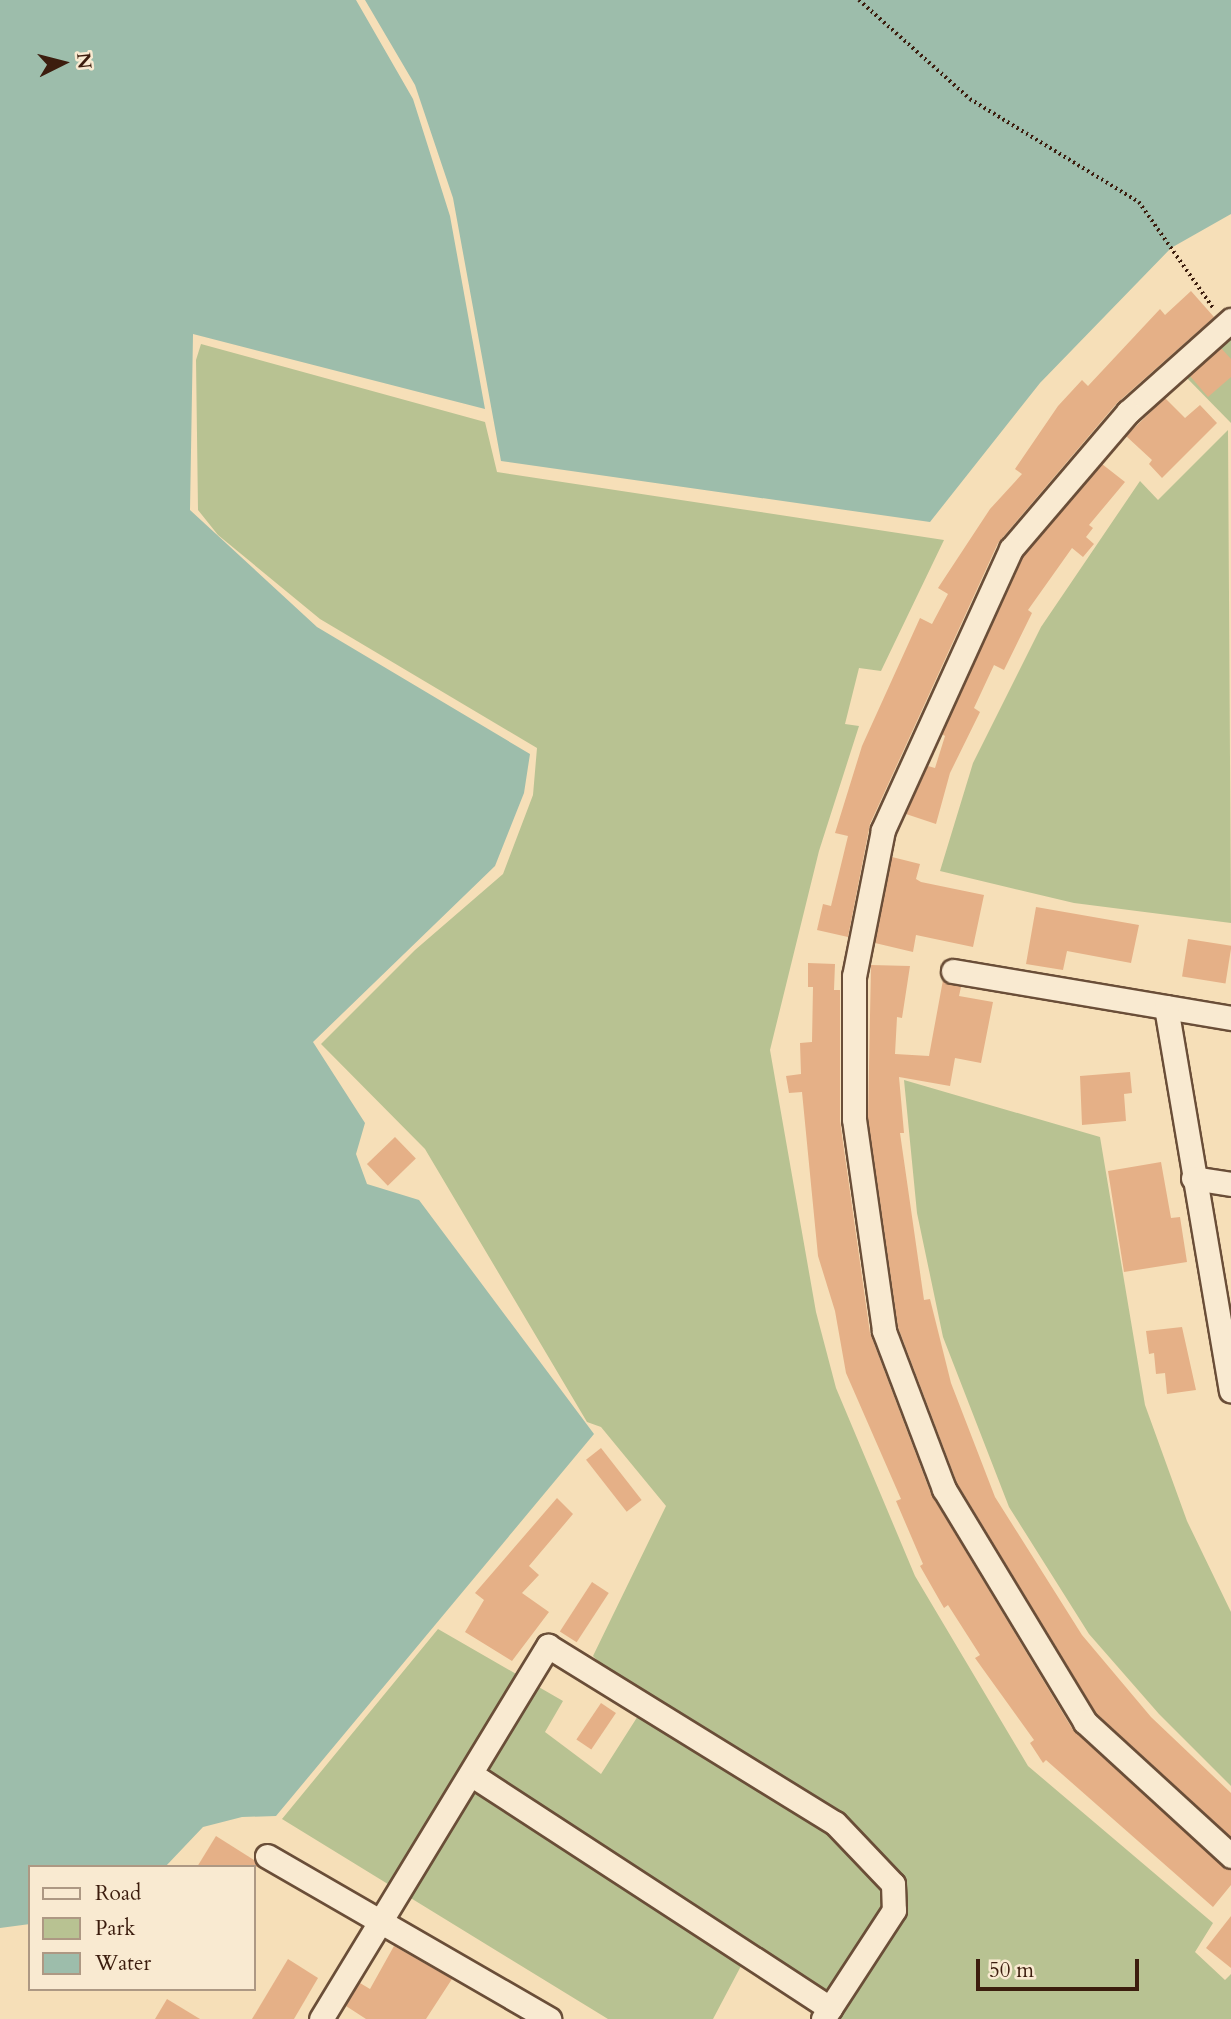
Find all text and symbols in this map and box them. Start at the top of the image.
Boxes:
north arrow [28,28,98,98]
text: N [70,51,98,70]
legend [28,1865,256,1991]
text: Road [95,1879,141,1908]
text: Park [95,1914,135,1943]
scale bar [979,1946,1142,1990]
text: Water [95,1949,151,1978]
text: 50 m [989,1956,1034,1985]

